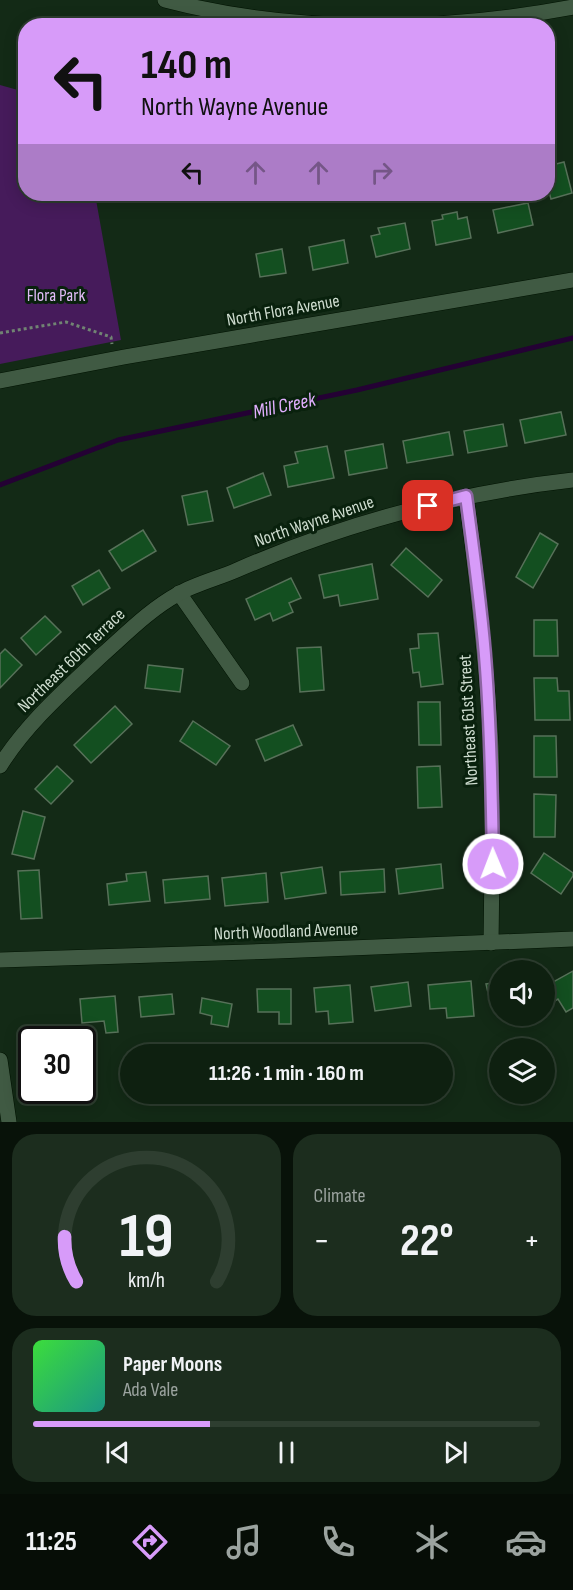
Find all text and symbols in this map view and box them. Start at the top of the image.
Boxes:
text: 140 m [141,40,232,91]
icon: left [42,42,120,120]
text: North Wayne Avenue [141,91,328,123]
icon: left [176,156,209,189]
icon: ahead [239,156,272,189]
icon: ahead [302,156,335,189]
icon: right [365,156,398,189]
park label: Flora Park [27,285,85,306]
street label: North Flora Avenue [225,290,341,331]
water label: Mill Creek [251,388,318,424]
pin [402,480,453,531]
icon: arrive [411,489,444,522]
street label: North Wayne Avenue [252,491,377,552]
street label: Northeast 60th Terrace [13,604,129,717]
street label: Northeast 61st Street [455,653,482,786]
position arrow [461,832,525,896]
street label: North Woodland Avenue [214,918,358,945]
map controls [489,960,555,1104]
button: sound [489,960,555,1026]
speed limit sign: 30 [18,1026,96,1104]
button: layers [489,1038,555,1104]
text: 11:26 · 1 min · 160 m [209,1060,364,1087]
text: Climate [314,1184,366,1208]
text: 19 [119,1200,173,1275]
text: 22° [400,1214,454,1269]
text: − [314,1221,330,1261]
text: + [524,1221,540,1261]
text: km/h [128,1268,165,1293]
text: Paper Moons [123,1351,222,1378]
text: Ada Vale [123,1378,178,1402]
icon: previous [101,1436,134,1469]
icon: pause [270,1436,303,1469]
icon: next [439,1436,472,1469]
icon: directions [129,1521,171,1563]
icon: music [223,1521,265,1563]
icon: phone [317,1521,359,1563]
icon: climate [411,1521,453,1563]
icon: car [505,1521,547,1563]
text: 11:25 [26,1526,77,1558]

